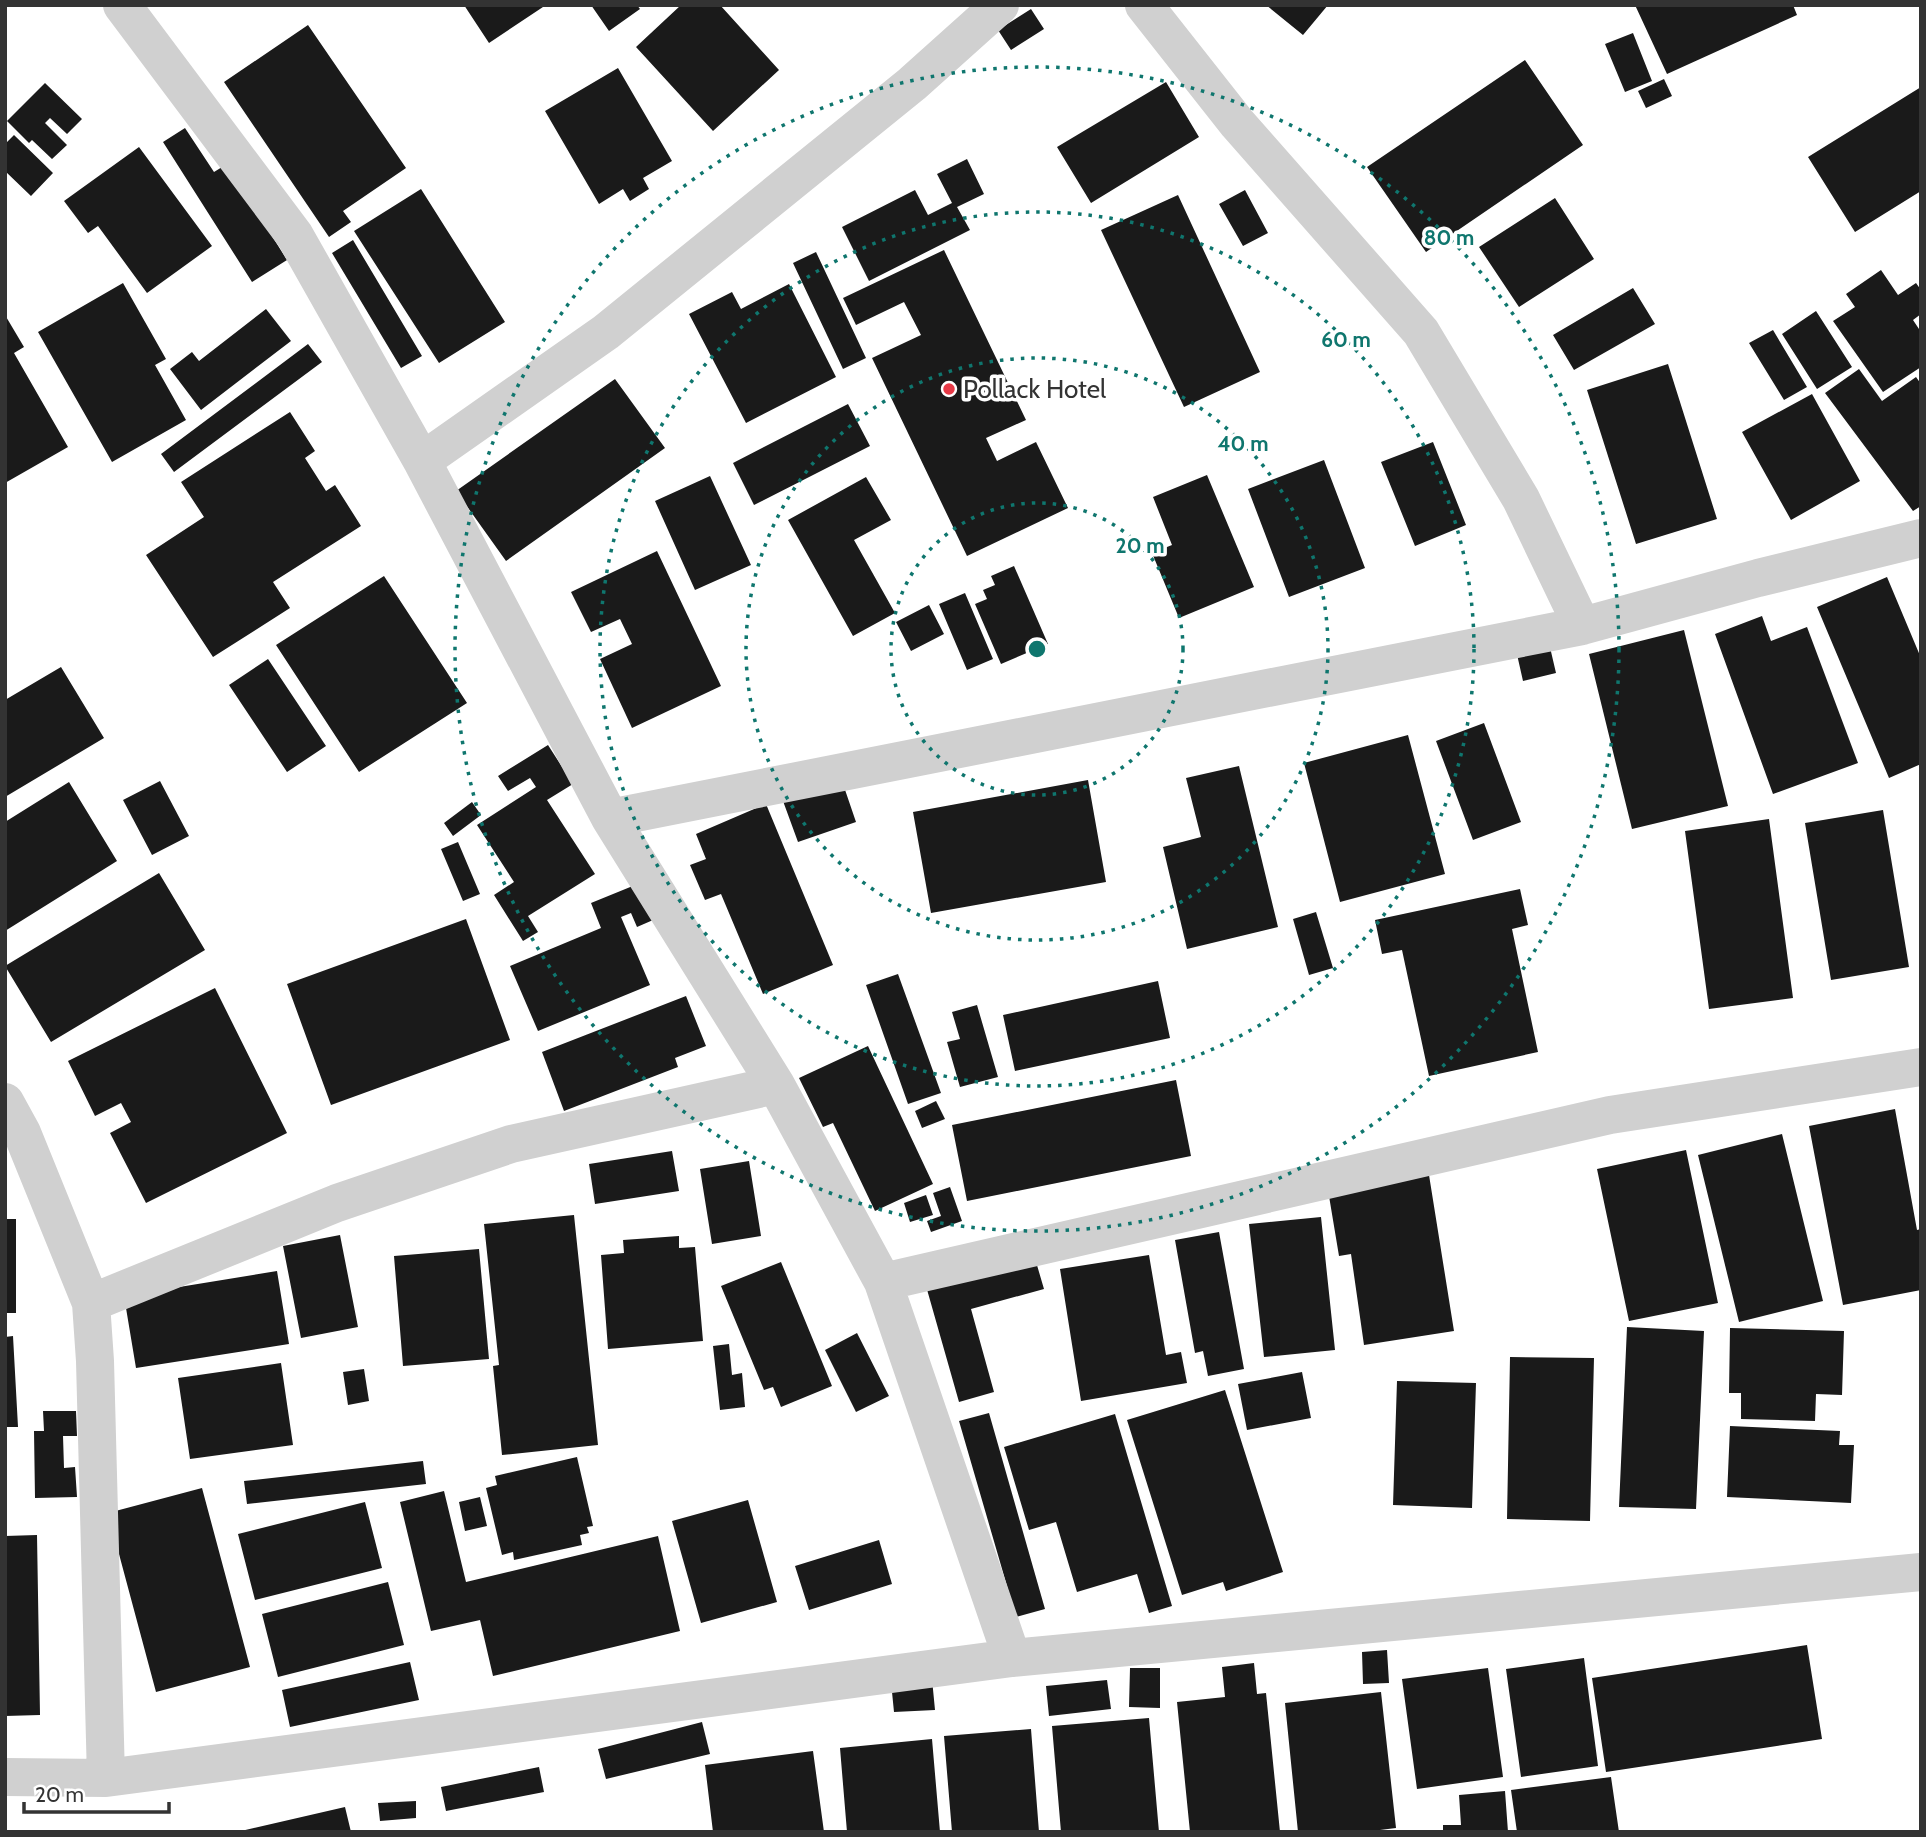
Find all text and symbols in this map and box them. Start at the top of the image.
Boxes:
text: 80 m [1424,225,1474,250]
text: 60 m [1321,327,1371,352]
place label: Pollack Hotel [963,373,1106,405]
marker: Pollack Hotel [941,381,957,397]
text: 40 m [1218,431,1268,456]
text: 20 m [1116,533,1164,558]
centre of rings [1025,637,1049,661]
scale bar [24,1770,170,1814]
text: 20 m [35,1782,84,1807]

